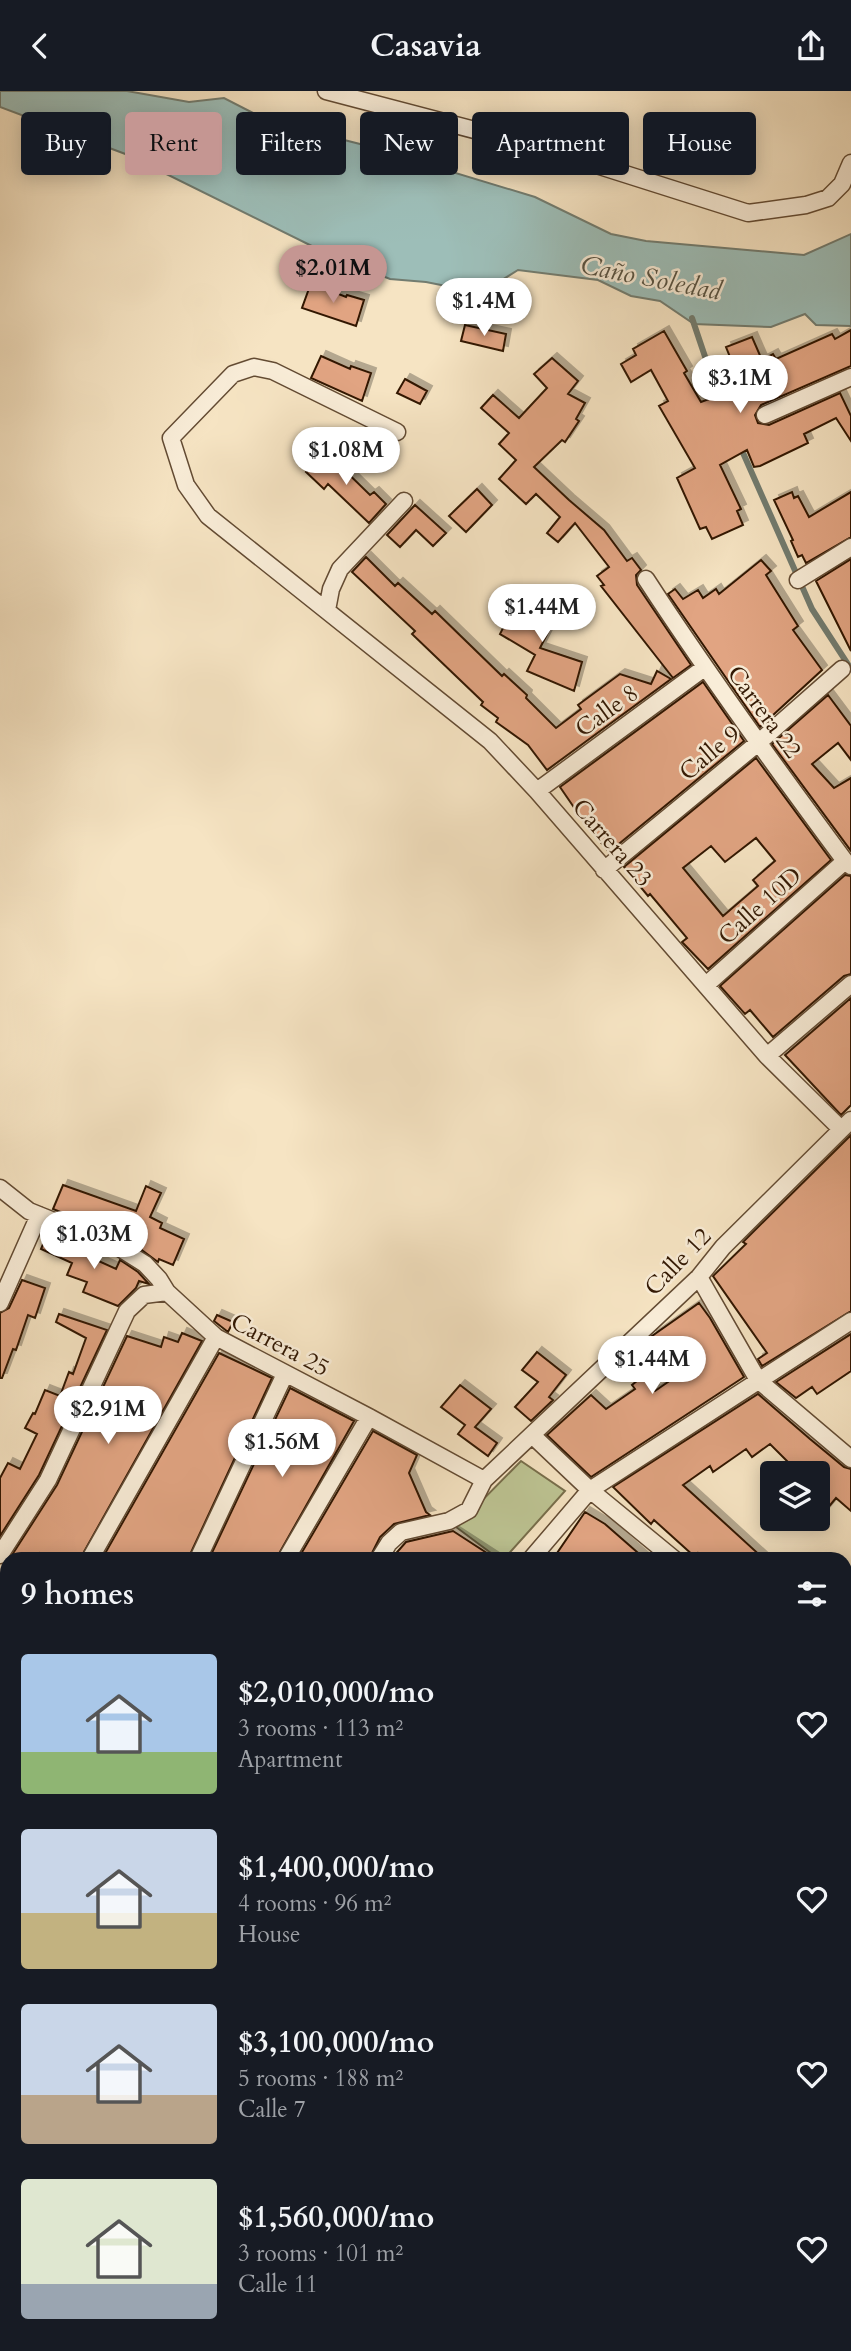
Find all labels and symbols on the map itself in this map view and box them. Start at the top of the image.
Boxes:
pin: $2.01M [276,245,390,305]
water label: Caño Soledad [578,247,726,309]
pin: $1.4M [435,279,533,338]
pin: $3.1M [691,355,789,415]
pin: $1.08M [289,427,403,487]
pin: $1.44M [485,585,599,644]
street label: Carrera 22 [719,659,809,765]
street label: Calle 8 [569,677,645,745]
street label: Calle 9 [672,718,748,788]
street label: Carrera 23 [564,792,660,894]
street label: Calle 10D [711,859,809,953]
pin: $1.03M [37,1211,151,1271]
street label: Calle 12 [637,1221,719,1303]
street label: Carrera 25 [225,1305,335,1385]
pin: $1.44M [595,1337,709,1396]
pin: $2.91M [51,1387,165,1446]
pin: $1.56M [225,1419,339,1479]

